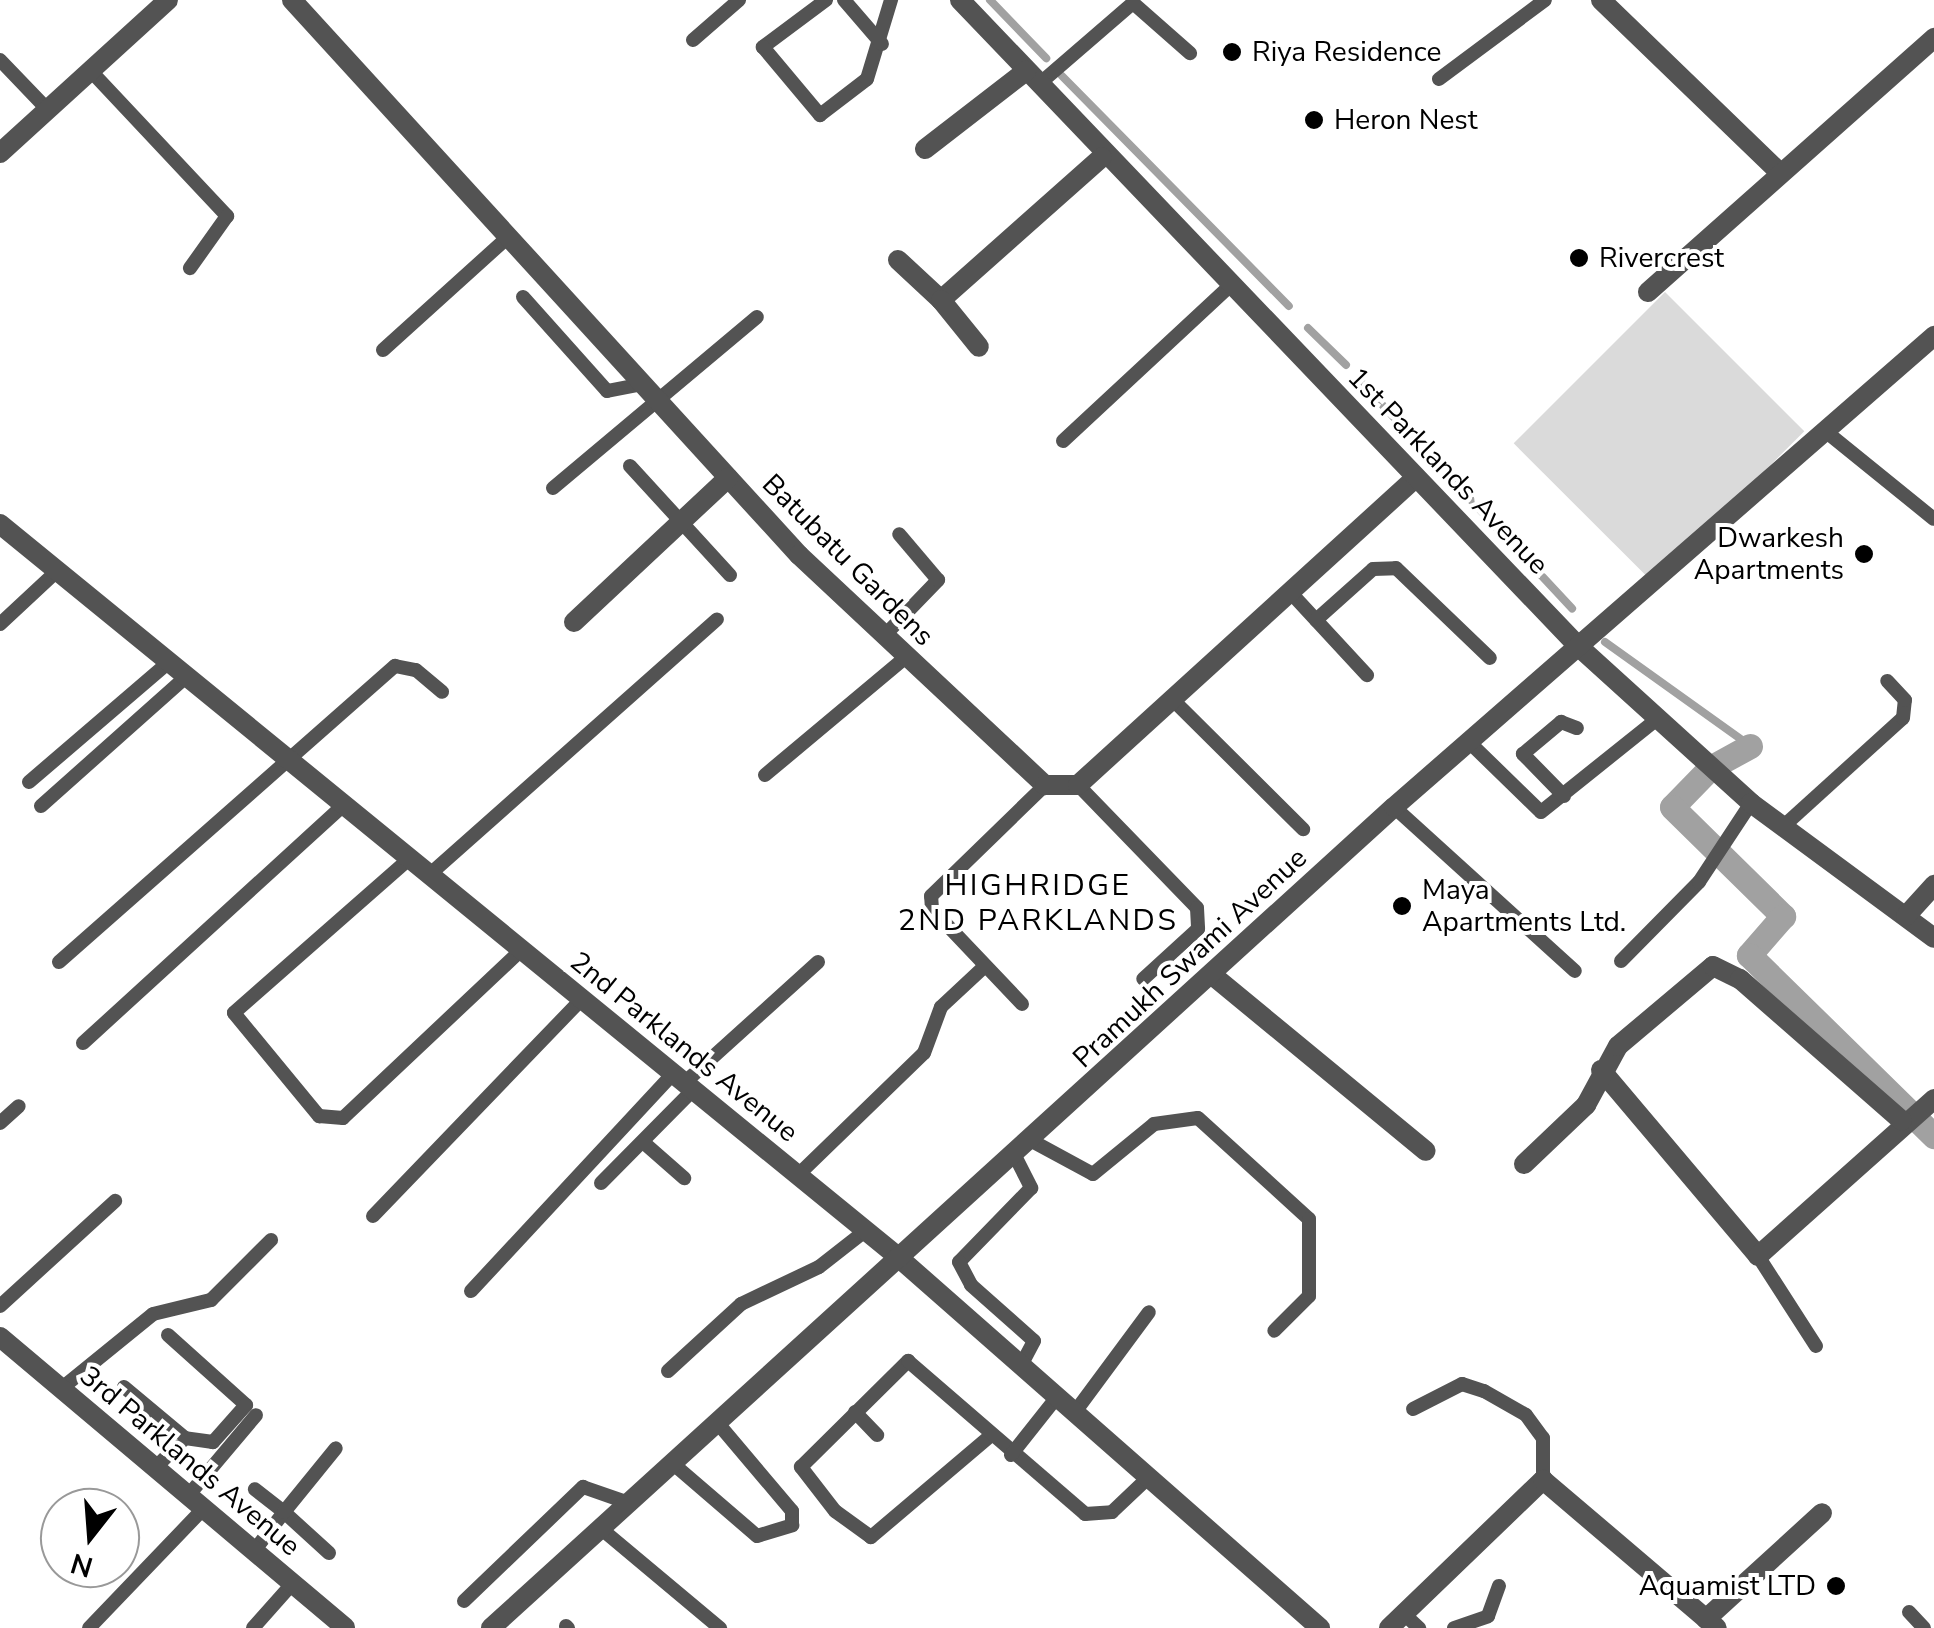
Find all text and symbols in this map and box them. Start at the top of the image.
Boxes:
place label: Riya Residence [1252,35,1441,69]
marker: Riya Residence [1221,41,1243,63]
place label: Heron Nest [1334,103,1477,137]
marker: Heron Nest [1303,109,1325,131]
place label: Rivercrest [1599,241,1724,275]
marker: Rivercrest [1568,247,1590,269]
street label: 1st Parklands Avenue [1341,361,1555,581]
street label: Batubatu Gardens [755,467,941,653]
place label: Dwarkesh Apartments [1694,521,1844,587]
marker: Dwarkesh Apartments [1853,543,1875,565]
street label: Pramukh Swami Avenue [1066,841,1314,1075]
district label: HIGHRIDGE 2ND PARKLANDS [898,868,1178,938]
place label: Maya Apartments Ltd. [1422,873,1626,939]
marker: Maya Apartments Ltd. [1391,895,1413,917]
street label: 2nd Parklands Avenue [563,945,805,1149]
street label: 3rd Parklands Avenue [73,1359,307,1563]
north arrow [40,1488,140,1588]
text: N [66,1544,97,1586]
place label: Aquamist LTD [1639,1569,1816,1603]
marker: Aquamist LTD [1825,1575,1847,1597]

